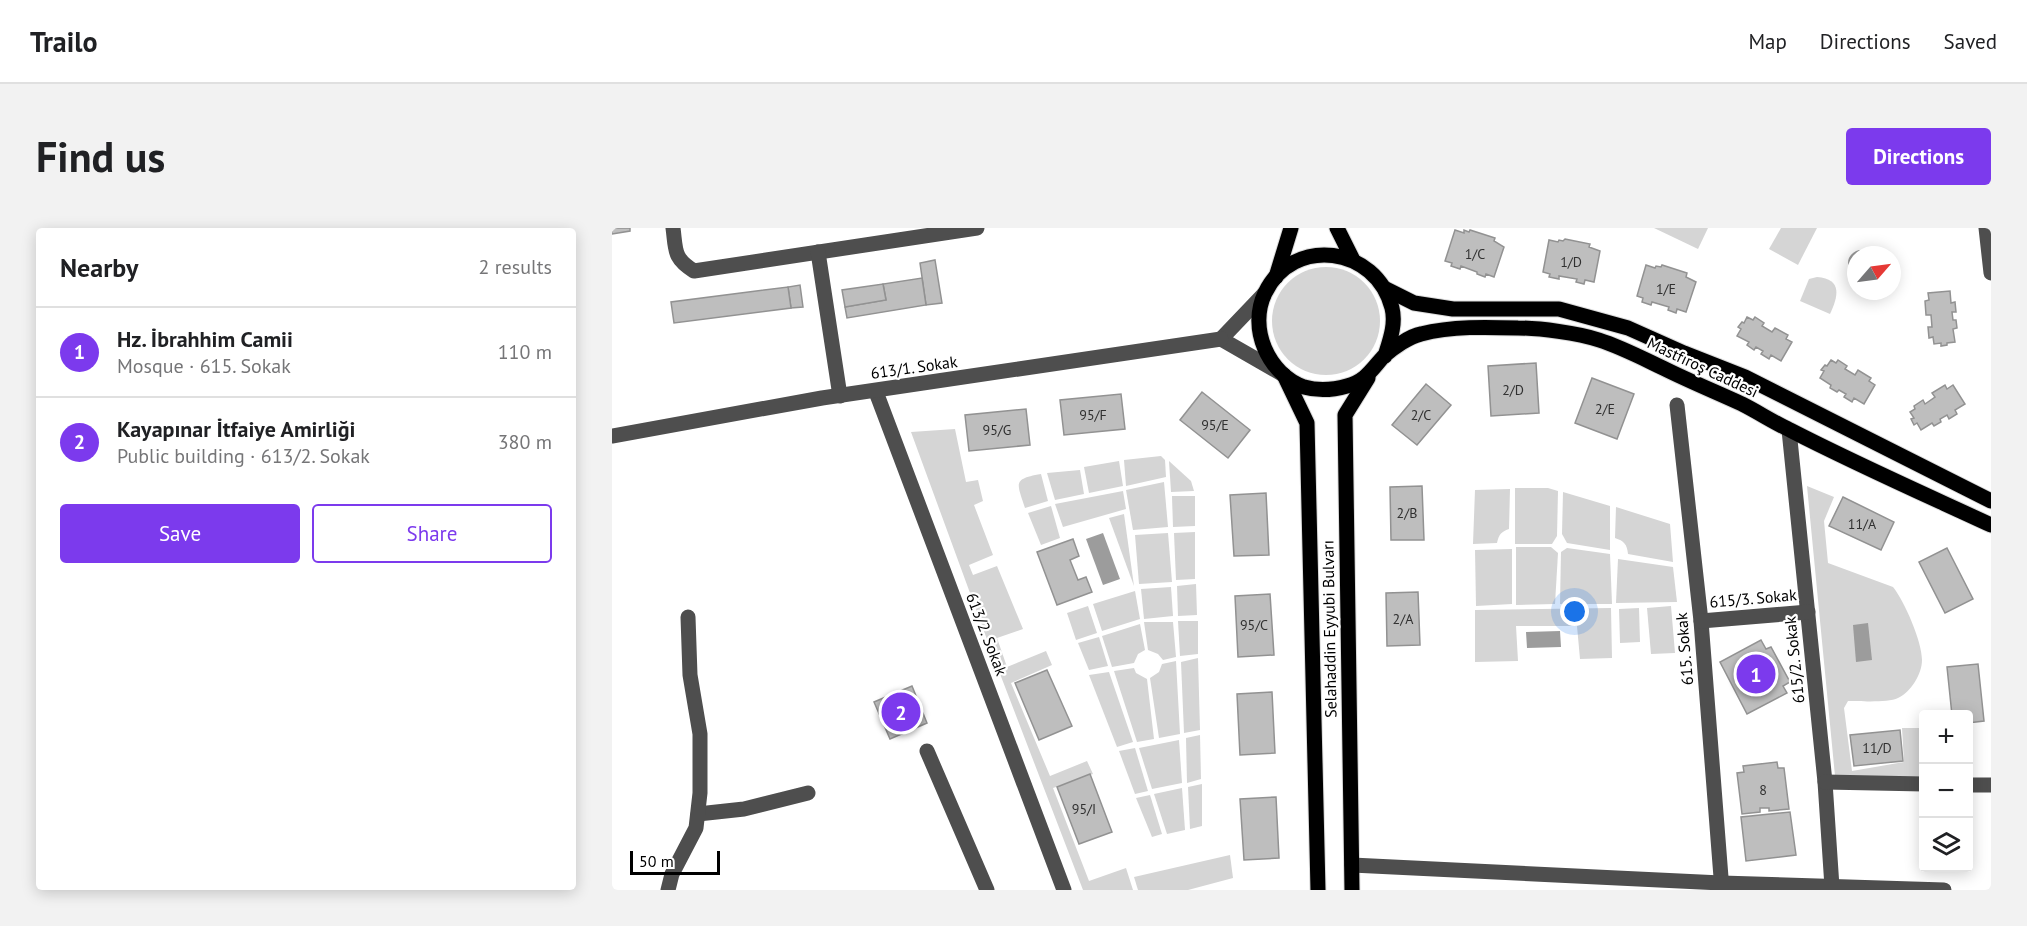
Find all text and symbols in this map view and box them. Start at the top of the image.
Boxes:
text: Trailo [30,23,97,60]
text: Map [1748,28,1787,55]
text: Directions [1820,28,1911,55]
text: Saved [1944,28,1997,55]
button: Directions [1846,128,1991,185]
text: Find us [36,129,165,184]
house number: 1/C [1465,245,1485,263]
north arrow [1847,246,1901,300]
text: Nearby [60,251,138,284]
house number: 1/D [1560,253,1582,271]
text: 2 results [479,254,552,280]
house number: 1/E [1656,280,1676,298]
text: Hz. İbrahhim Camii [117,325,293,353]
street label: Mastfıroş Caddesi [1644,333,1762,401]
text: 1 [74,339,85,365]
text: 110 m [498,339,552,365]
street label: 613/1. Sokak [869,351,959,383]
text: Mosque · 615. Sokak [117,353,291,379]
house number: 2/D [1502,381,1524,399]
house number: 2/E [1595,400,1615,418]
house number: 95/F [1079,406,1107,424]
house number: 2/C [1411,406,1431,424]
text: Kayapınar İtfaiye Amirliği [117,415,355,443]
house number: 95/E [1201,416,1229,434]
house number: 95/G [983,421,1011,439]
text: 2 [74,429,85,455]
text: 380 m [498,429,552,455]
text: Public building · 613/2. Sokak [117,443,370,469]
button: Save [60,504,300,563]
button: Share [312,504,552,563]
house number: 2/B [1397,504,1417,522]
house number: 11/A [1848,515,1877,533]
street label: Selahaddin Eyyubi Bulvarı [1317,540,1341,718]
street label: 615/3. Sokak [1709,584,1798,612]
street label: 613/2. Sokak [962,590,1012,679]
your location [1560,597,1589,626]
house number: 2/A [1393,610,1414,628]
street label: 615. Sokak [1671,611,1697,686]
street label: 615/2. Sokak [1779,615,1809,704]
house number: 95/C [1240,616,1268,634]
pin: 1 [1736,652,1776,696]
pin: 2 [882,690,920,734]
map controls [1919,710,1973,872]
button: + [1919,710,1973,764]
house number: 11/D [1862,739,1892,757]
button: − [1919,764,1973,818]
house number: 8 [1759,781,1767,799]
house number: 95/I [1072,800,1096,818]
button: layers [1919,818,1973,872]
scale bar [630,848,720,876]
text: 50 m [639,851,674,871]

